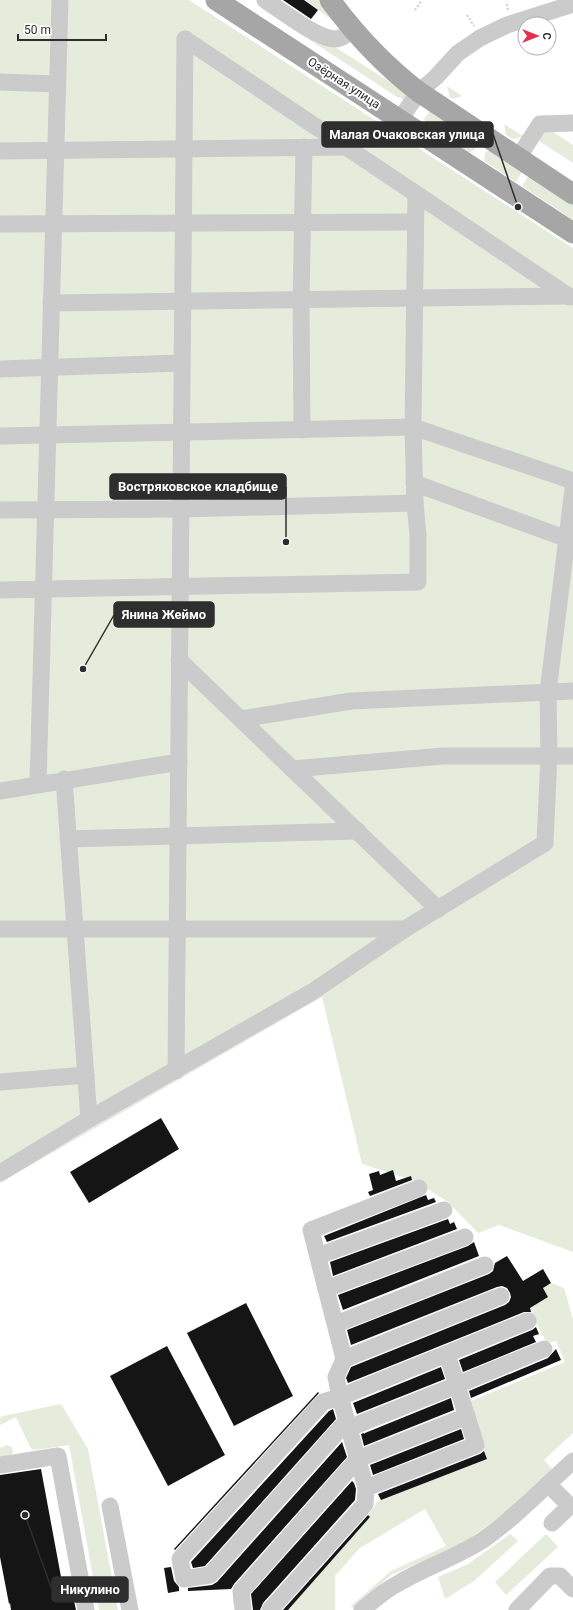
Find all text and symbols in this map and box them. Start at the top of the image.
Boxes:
scale bar [18,16,106,42]
north arrow [517,16,557,56]
text: 50 m [24,23,51,37]
text: С [540,32,553,40]
street label: Озёрная улица [305,54,383,112]
callout: Малая Очаковская улица [322,122,493,147]
text: Малая Очаковская улица [329,127,485,142]
callout: Востряковское кладбище [110,474,286,499]
text: Востряковское кладбище [118,479,278,494]
callout: Янина Жеймо [114,602,214,627]
text: Янина Жеймо [121,607,206,622]
callout: Никулино [52,1577,128,1602]
text: Никулино [60,1582,120,1597]

